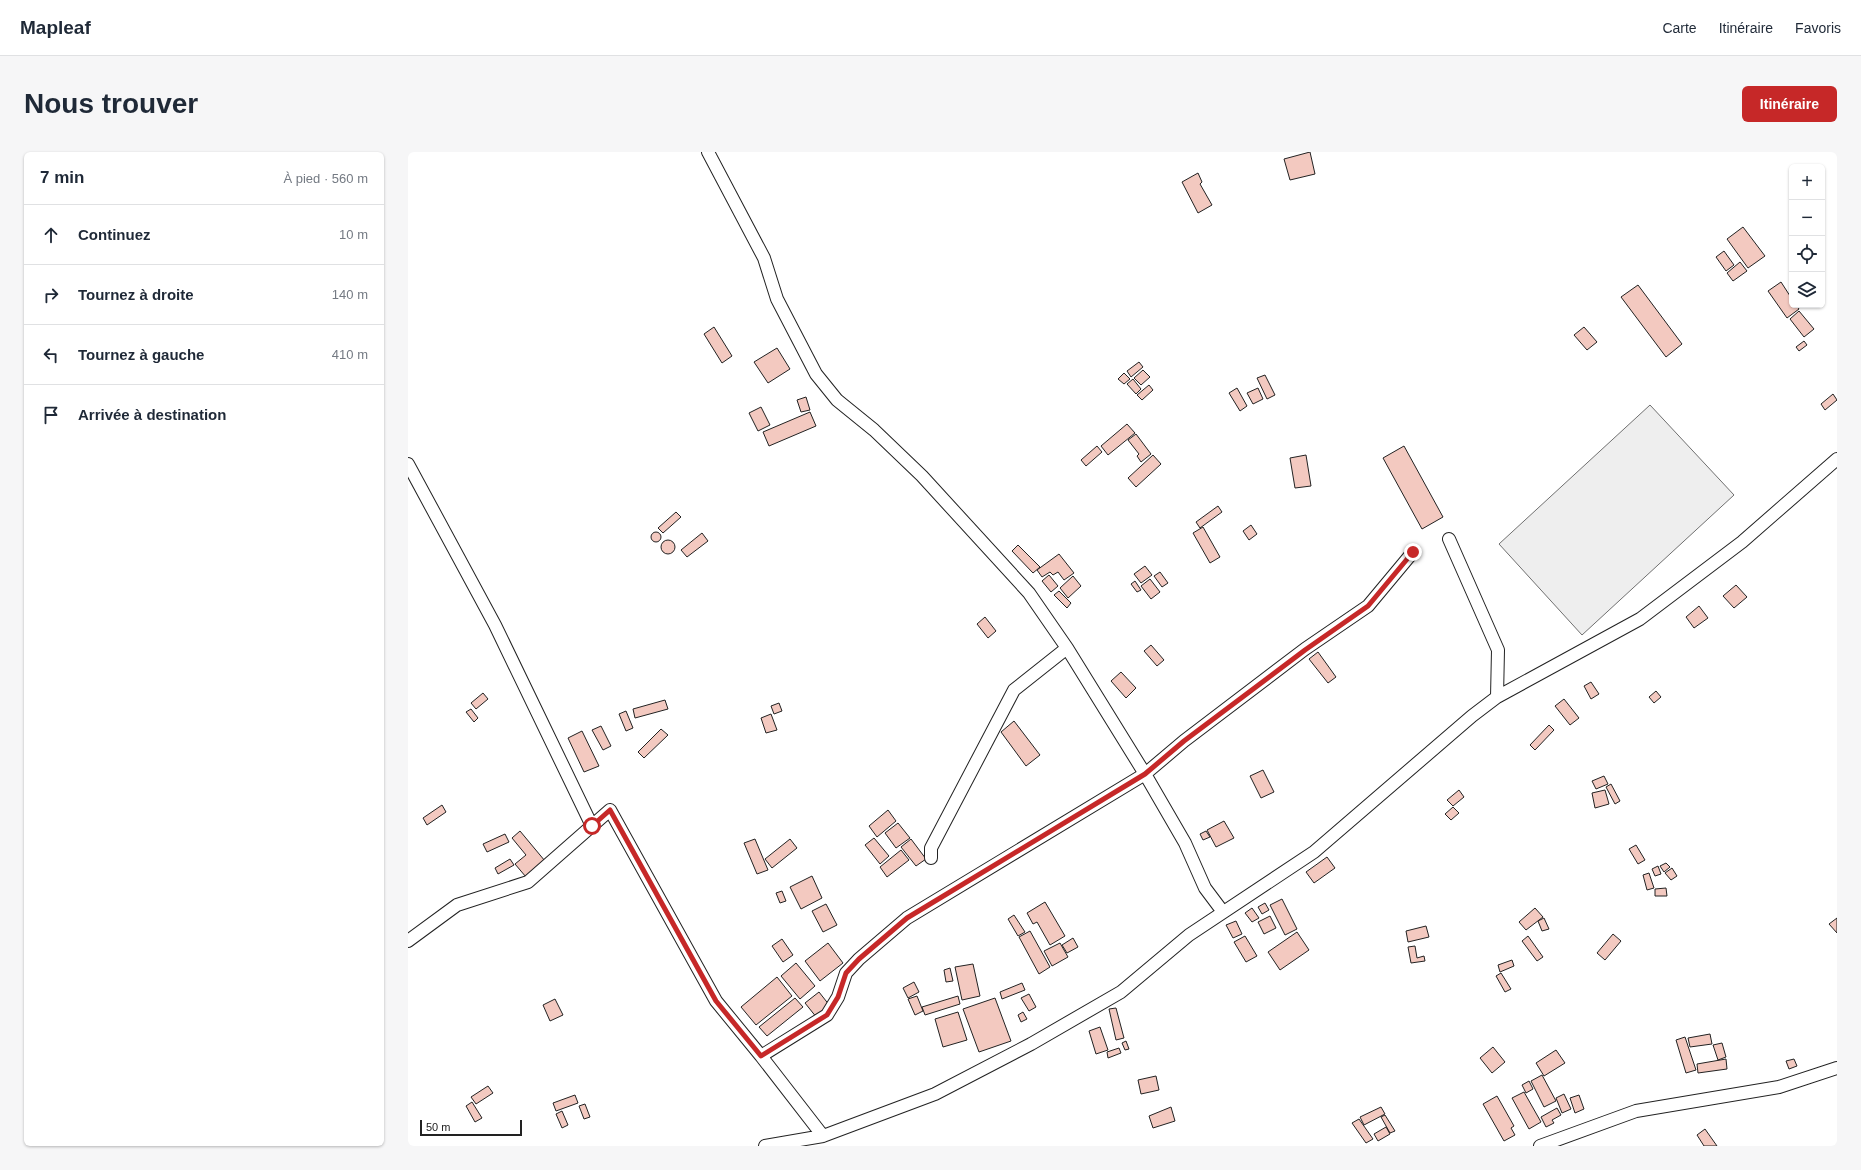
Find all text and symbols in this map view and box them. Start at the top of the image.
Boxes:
text: Mapleaf [20,17,91,38]
text: Carte [1662,20,1697,36]
text: Itinéraire [1719,20,1773,36]
text: Favoris [1795,20,1841,36]
button: Itinéraire [1742,86,1837,122]
text: Nous trouver [24,88,198,119]
map controls [1789,164,1825,308]
button: + [1789,164,1825,200]
text: 7 min [40,168,84,187]
text: À pied · 560 m [283,171,368,186]
button: − [1789,200,1825,236]
icon: ahead [40,224,62,246]
text: Continuez [78,226,151,243]
text: 10 m [339,227,368,242]
button: locate [1789,236,1825,272]
button: layers [1789,272,1825,308]
icon: right [40,284,62,306]
text: Tournez à droite [78,286,194,303]
text: 140 m [332,287,368,302]
icon: left [40,344,62,366]
text: Tournez à gauche [78,346,204,363]
text: 410 m [332,347,368,362]
icon: arrive [40,404,62,426]
text: Arrivée à destination [78,406,226,423]
route end [1404,543,1422,561]
route start [583,817,601,835]
scale bar [420,1118,522,1137]
text: 50 m [426,1121,450,1133]

